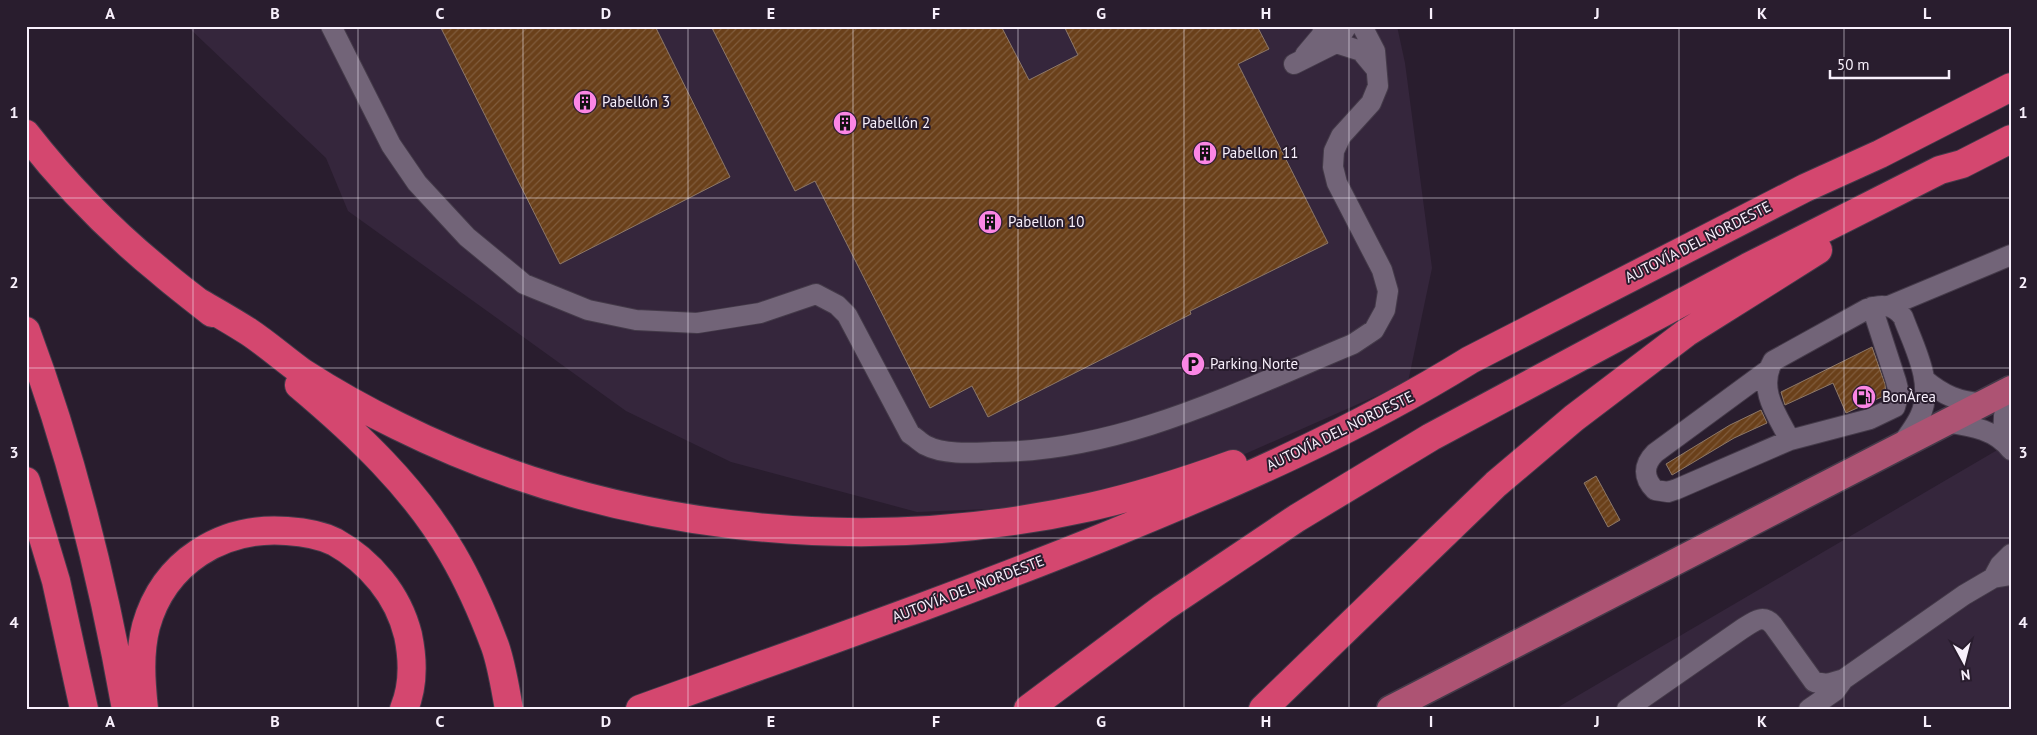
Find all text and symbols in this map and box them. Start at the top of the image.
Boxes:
text: A [105,3,115,23]
text: B [270,3,280,23]
text: C [436,3,445,23]
text: D [601,3,611,23]
text: E [767,3,775,23]
text: F [932,3,940,23]
text: G [1096,3,1106,23]
text: H [1261,3,1271,23]
text: I [1429,3,1433,23]
text: J [1593,3,1600,23]
text: K [1757,3,1767,23]
text: L [1923,3,1932,23]
scale bar [1830,48,1948,80]
text: 50 m [1837,55,1870,74]
building icon: Pabellón 3 [572,89,598,115]
place label: Pabellón 3 [602,92,670,111]
text: 1 [9,102,19,122]
text: 1 [2018,102,2028,122]
building icon: Pabellón 2 [832,110,858,136]
place label: Pabellón 2 [862,113,930,132]
building icon: Pabellon 11 [1192,140,1218,166]
place label: Pabellon 11 [1222,143,1298,162]
street label: AUTOVÍA DEL NORDESTE [1621,196,1774,287]
building icon: Pabellon 10 [977,209,1003,235]
place label: Pabellon 10 [1008,212,1084,231]
text: 2 [9,272,19,292]
text: 2 [2018,272,2028,292]
parking icon: Parking Norte [1180,351,1206,377]
place label: Parking Norte [1210,354,1298,373]
fuel station icon: BonÀrea [1851,384,1877,410]
street label: AUTOVÍA DEL NORDESTE [1263,387,1417,474]
place label: BonÀrea [1882,387,1936,406]
text: 3 [9,442,19,462]
text: 3 [2018,442,2028,462]
street label: AUTOVÍA DEL NORDESTE [889,551,1047,626]
text: 4 [9,612,19,632]
text: 4 [2018,612,2028,632]
north arrow [1940,638,1990,688]
text: N [1960,665,1971,684]
text: A [105,711,115,731]
text: B [270,711,280,731]
text: C [436,711,445,731]
text: D [601,711,611,731]
text: E [767,711,775,731]
text: F [932,711,940,731]
text: G [1096,711,1106,731]
text: H [1261,711,1271,731]
text: I [1429,711,1433,731]
text: J [1593,711,1600,731]
text: K [1757,711,1767,731]
text: L [1923,711,1932,731]

